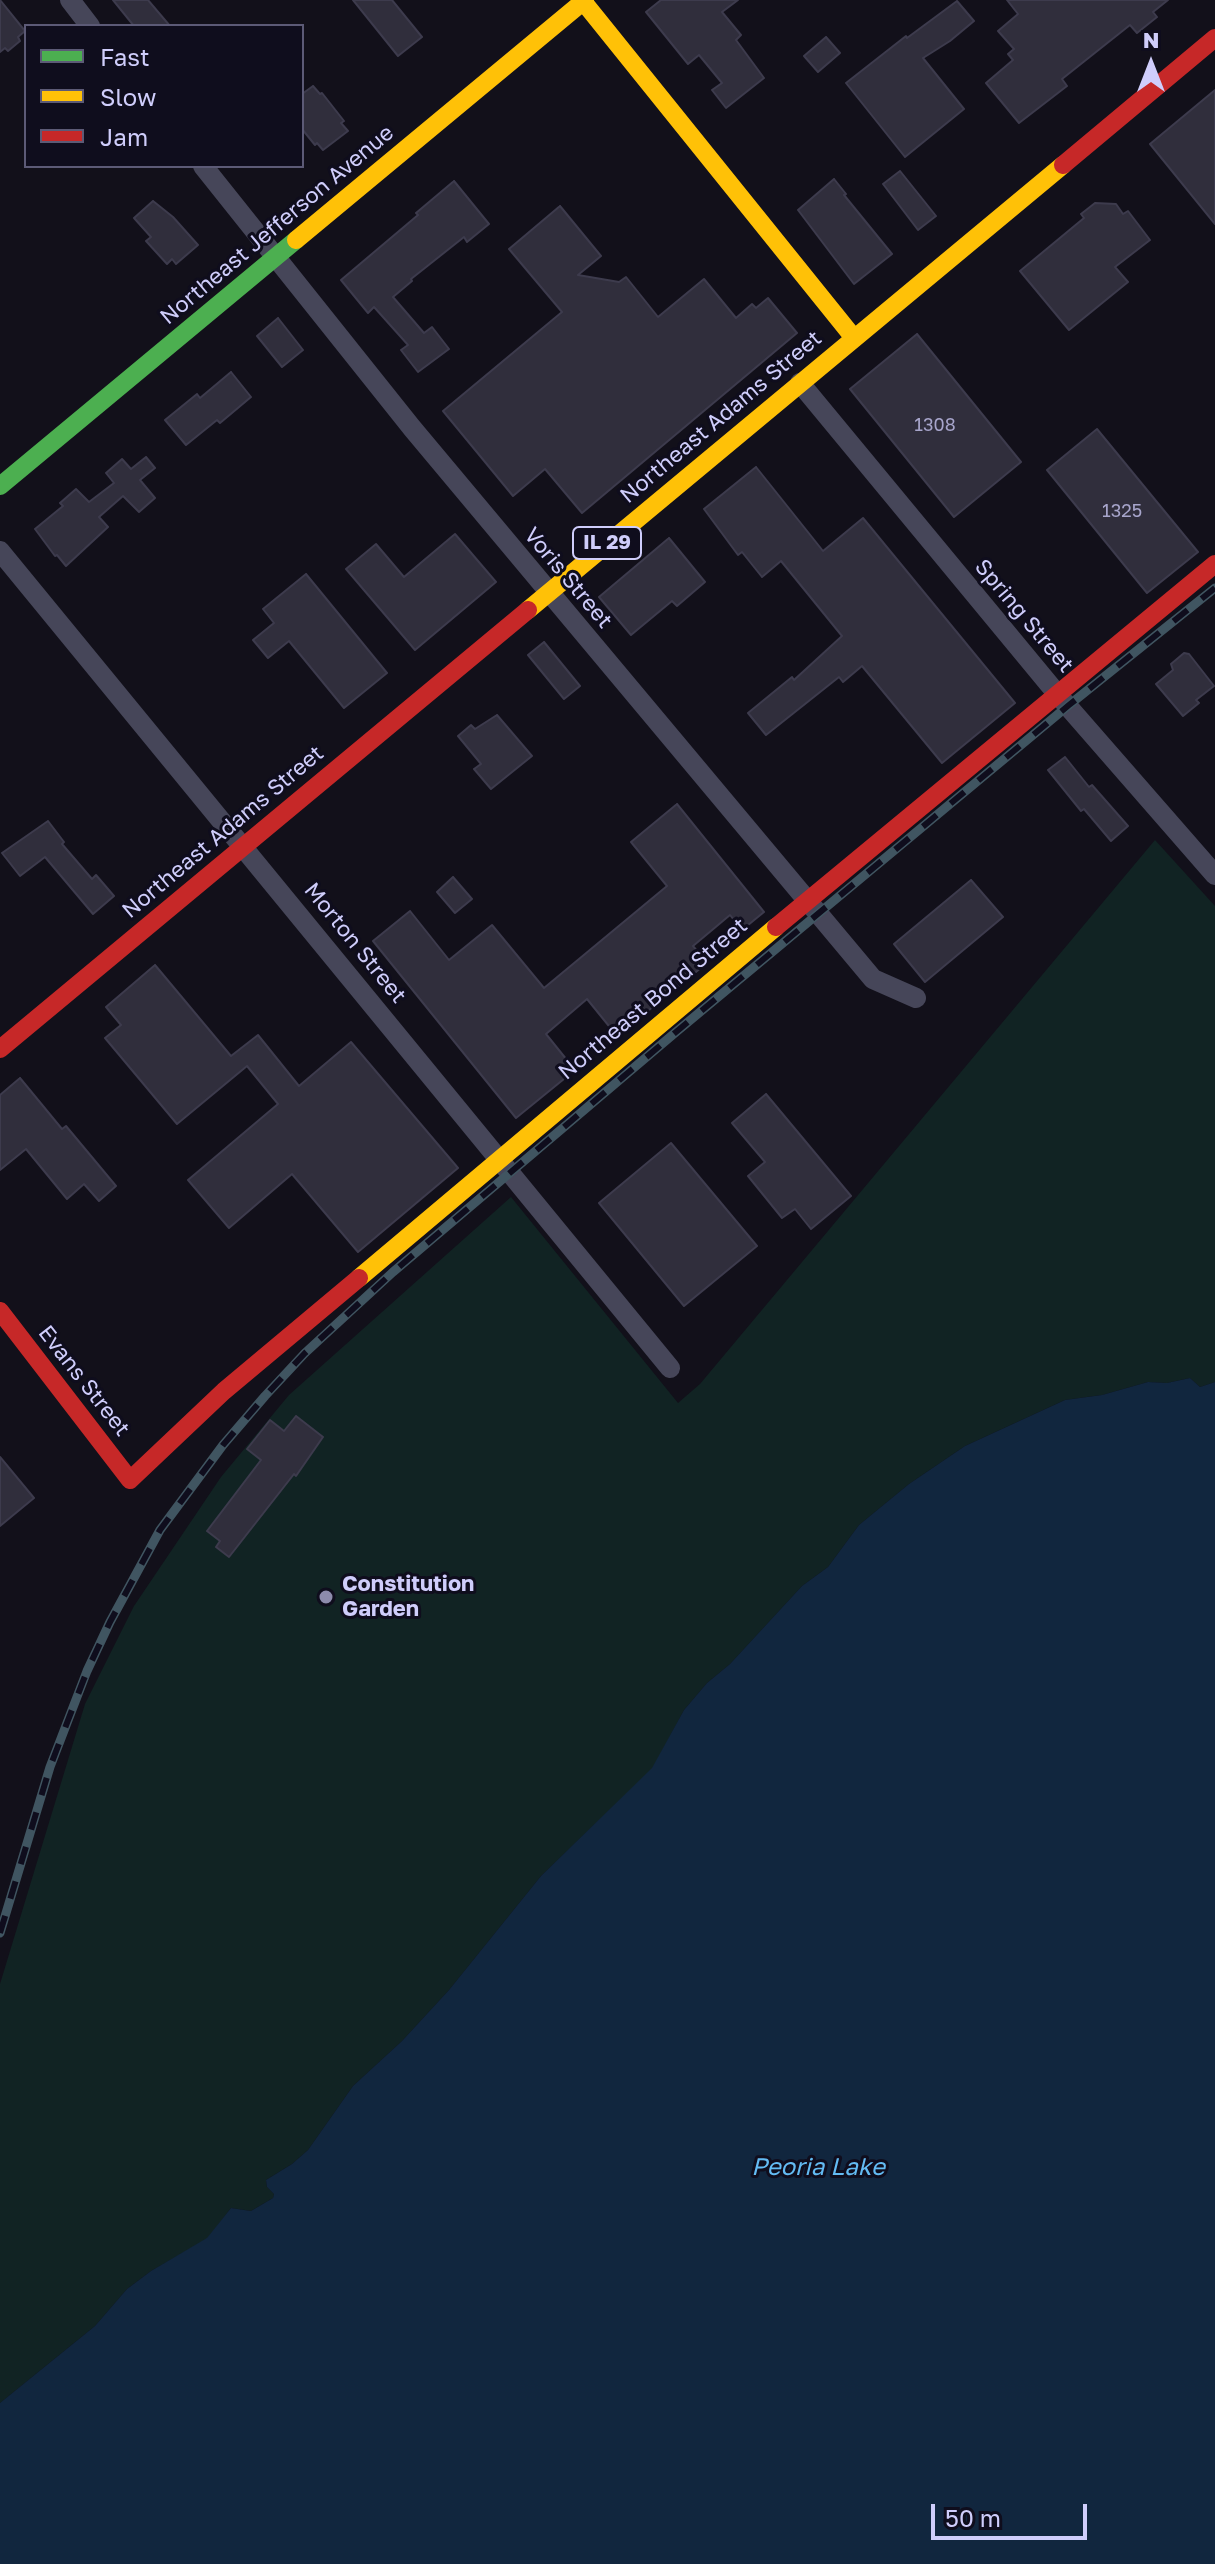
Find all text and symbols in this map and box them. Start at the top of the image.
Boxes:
legend [24,24,304,168]
north arrow [1111,24,1191,104]
text: N [1143,26,1159,53]
text: Fast [100,42,150,71]
text: Slow [100,82,156,111]
street label: Northeast Jefferson Avenue [155,120,399,330]
text: Jam [100,122,148,151]
street label: Northeast Adams Street [615,325,827,509]
house number: 1308 [914,414,956,436]
house number: 1325 [1102,500,1142,522]
street label: Voris Street [518,522,618,634]
road number: IL 29 [573,527,641,559]
street label: Spring Street [969,554,1079,678]
street label: Northeast Adams Street [117,740,329,924]
street label: Morton Street [298,877,412,1009]
street label: Northeast Bond Street [553,912,753,1086]
street label: Evans Street [33,1320,135,1442]
place label: Constitution Garden [342,1571,474,1622]
marker: Constitution Garden [317,1588,335,1606]
water label: Peoria Lake [751,2153,885,2181]
scale bar [935,2488,1091,2538]
text: 50 m [945,2503,1001,2532]

